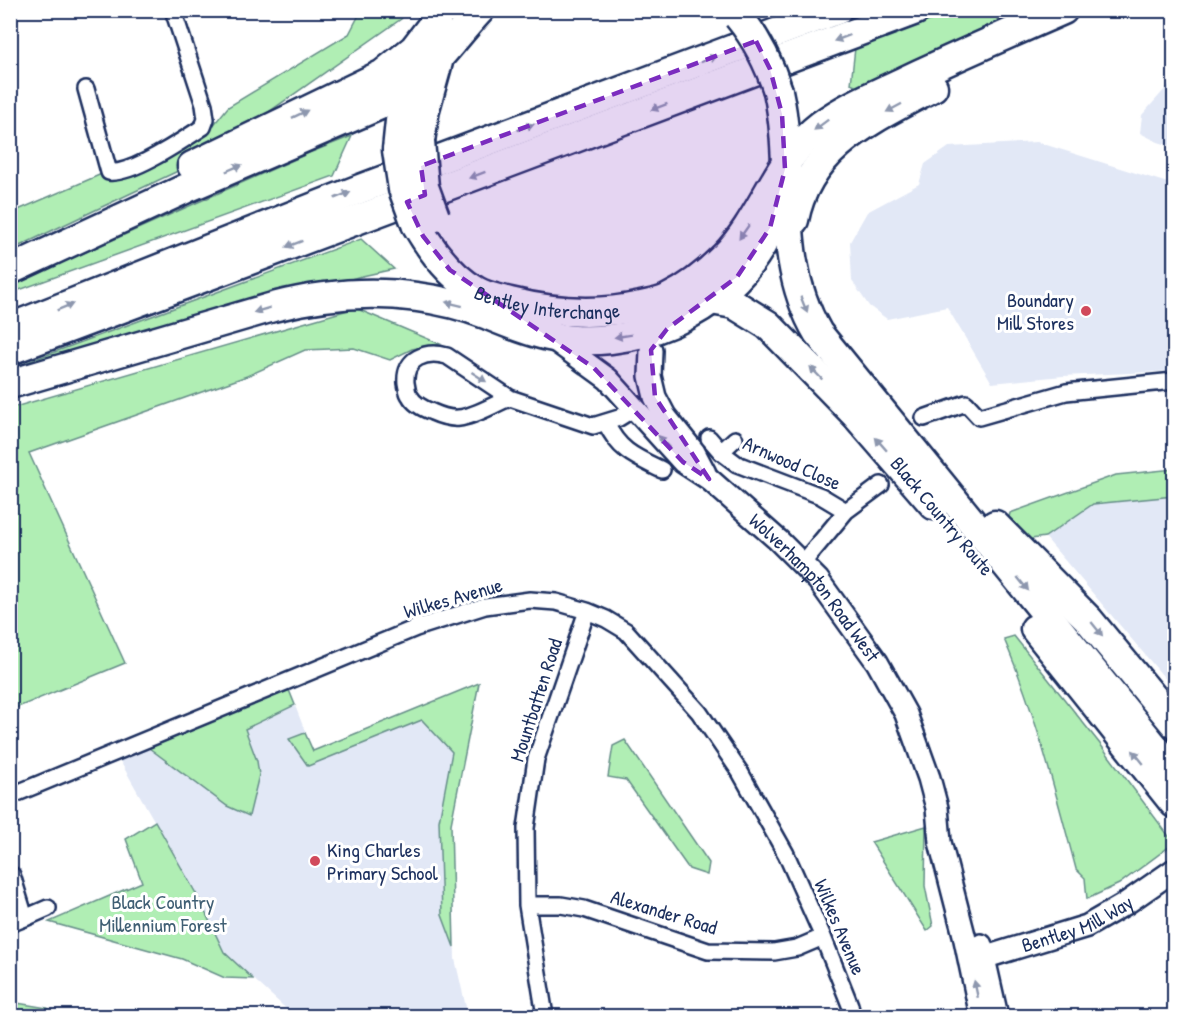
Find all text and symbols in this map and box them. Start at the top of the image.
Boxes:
one-way arrow [833,34,851,44]
one-way arrow [700,54,718,63]
one-way arrow [650,102,668,112]
one-way arrow [885,103,902,113]
one-way arrow [291,110,308,119]
one-way arrow [813,119,829,132]
one-way arrow [517,121,535,131]
one-way arrow [226,163,244,173]
one-way arrow [468,171,486,181]
one-way arrow [335,190,353,200]
one-way arrow [738,224,750,240]
one-way arrow [285,240,303,249]
street label: Bentley Interchange [470,278,621,325]
place label: Boundary Mill Stores [997,286,1074,336]
one-way arrow [800,296,809,314]
one-way arrow [445,299,463,309]
one-way arrow [56,302,74,311]
marker: Boundary Mill Stores [1079,304,1093,318]
one-way arrow [252,306,270,315]
one-way arrow [613,332,632,341]
one-way arrow [809,367,823,381]
one-way arrow [471,371,487,382]
street label: Arnwood Close [739,429,845,496]
one-way arrow [657,434,671,449]
one-way arrow [875,437,888,452]
street label: Black Country Route [885,450,1000,581]
street label: Wolverhampton Road West [744,507,887,668]
street label: Wilkes Avenue [400,571,505,624]
one-way arrow [1016,576,1029,591]
one-way arrow [1090,622,1103,637]
street label: Mountbatten Road [503,635,568,765]
one-way arrow [1131,749,1144,765]
place label: King Charles Primary School [327,836,438,886]
marker: King Charles Primary School [308,854,322,868]
street label: Wilkes Avenue [808,875,873,979]
street label: Alexander Road [608,883,721,941]
park label: Black Country Millennium Forest [99,888,228,938]
street label: Bentley Mill Way [1018,888,1138,958]
one-way arrow [971,980,980,999]

